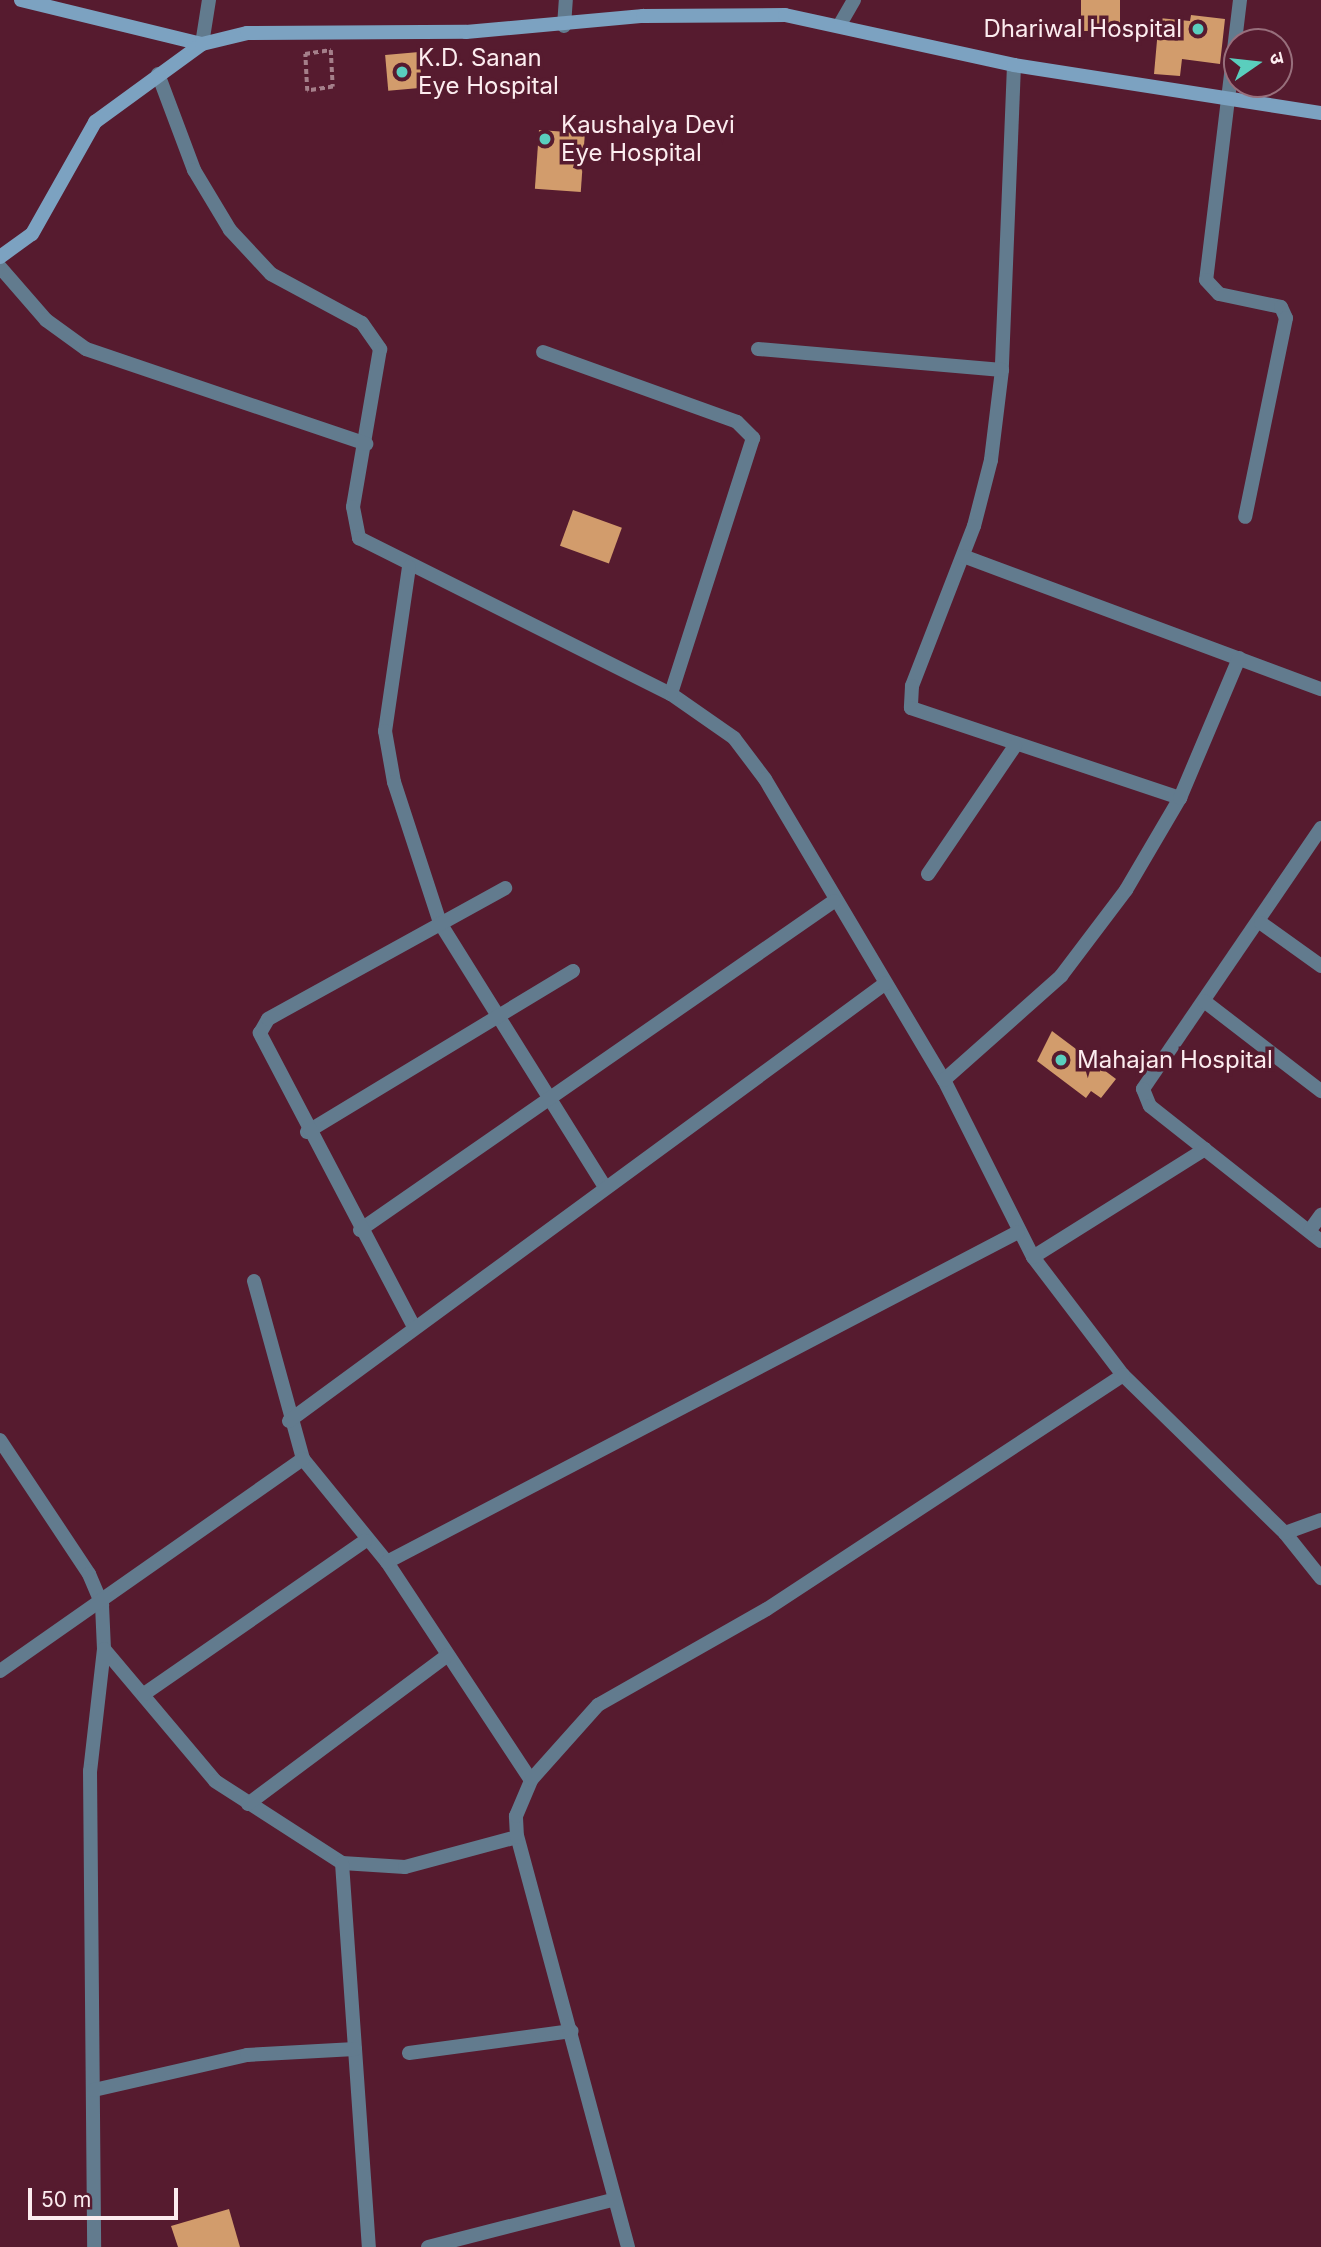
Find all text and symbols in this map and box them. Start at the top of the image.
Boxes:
place label: Dhariwal Hospital [983,15,1182,43]
marker: Dhariwal Hospital [1188,19,1208,39]
north arrow [1223,28,1293,98]
place label: K.D. Sanan Eye Hospital [418,44,559,100]
text: उ [1264,50,1289,66]
marker: K.D. Sanan Eye Hospital [392,62,412,82]
place label: Kaushalya Devi Eye Hospital [561,111,735,167]
marker: Kaushalya Devi Eye Hospital [535,129,555,149]
place label: Mahajan Hospital [1077,1046,1273,1074]
marker: Mahajan Hospital [1051,1050,1071,1070]
scale bar [32,2174,182,2218]
text: 50 m [41,2187,91,2212]

